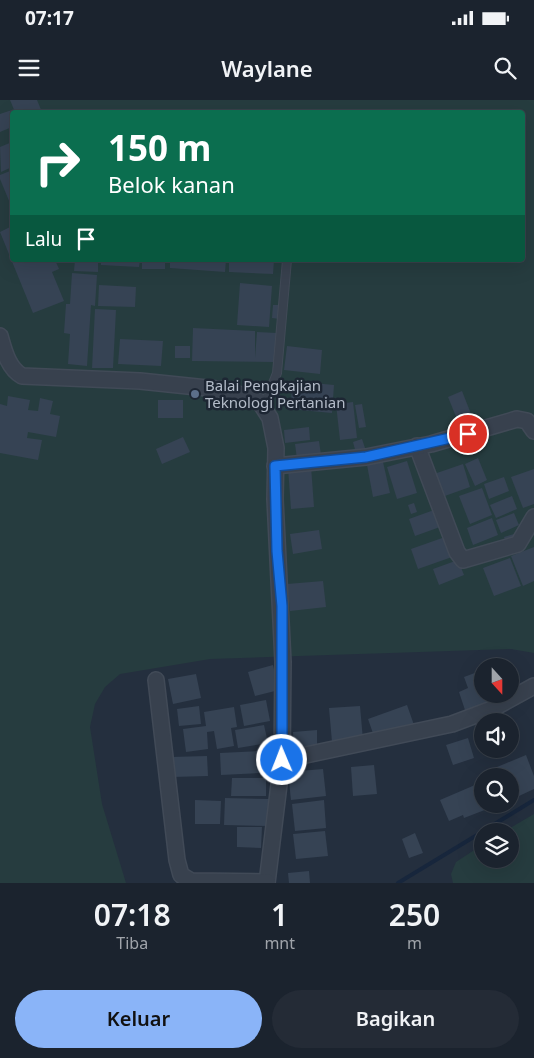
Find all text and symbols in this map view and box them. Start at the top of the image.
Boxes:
text: 07:17 [25,5,74,31]
text: Waylane [221,53,313,83]
icon: menu [15,54,43,82]
icon: search [491,54,519,82]
text: 150 m [108,124,211,171]
icon: right [25,130,90,195]
text: Belok kanan [108,169,235,199]
icon: arrive [72,225,100,253]
text: Lalu [25,226,62,252]
place label: Balai Pengkajian Teknologi Pertanian [205,375,345,412]
marker: Balai Pengkajian Teknologi Pertanian [189,388,201,400]
pin [447,413,489,455]
icon: arrive [454,420,482,448]
north arrow [474,658,519,702]
map controls [474,658,519,868]
button: sound [474,713,519,758]
position arrow [255,733,307,785]
button: search [474,768,519,813]
button: layers [474,823,519,868]
text: 07:18 [94,894,171,935]
text: 1 [271,894,288,935]
text: 250 [389,894,440,935]
text: Tiba [116,932,148,954]
text: mnt [264,932,295,954]
text: m [407,932,422,954]
button: Keluar [15,990,262,1048]
button: Bagikan [272,990,519,1048]

